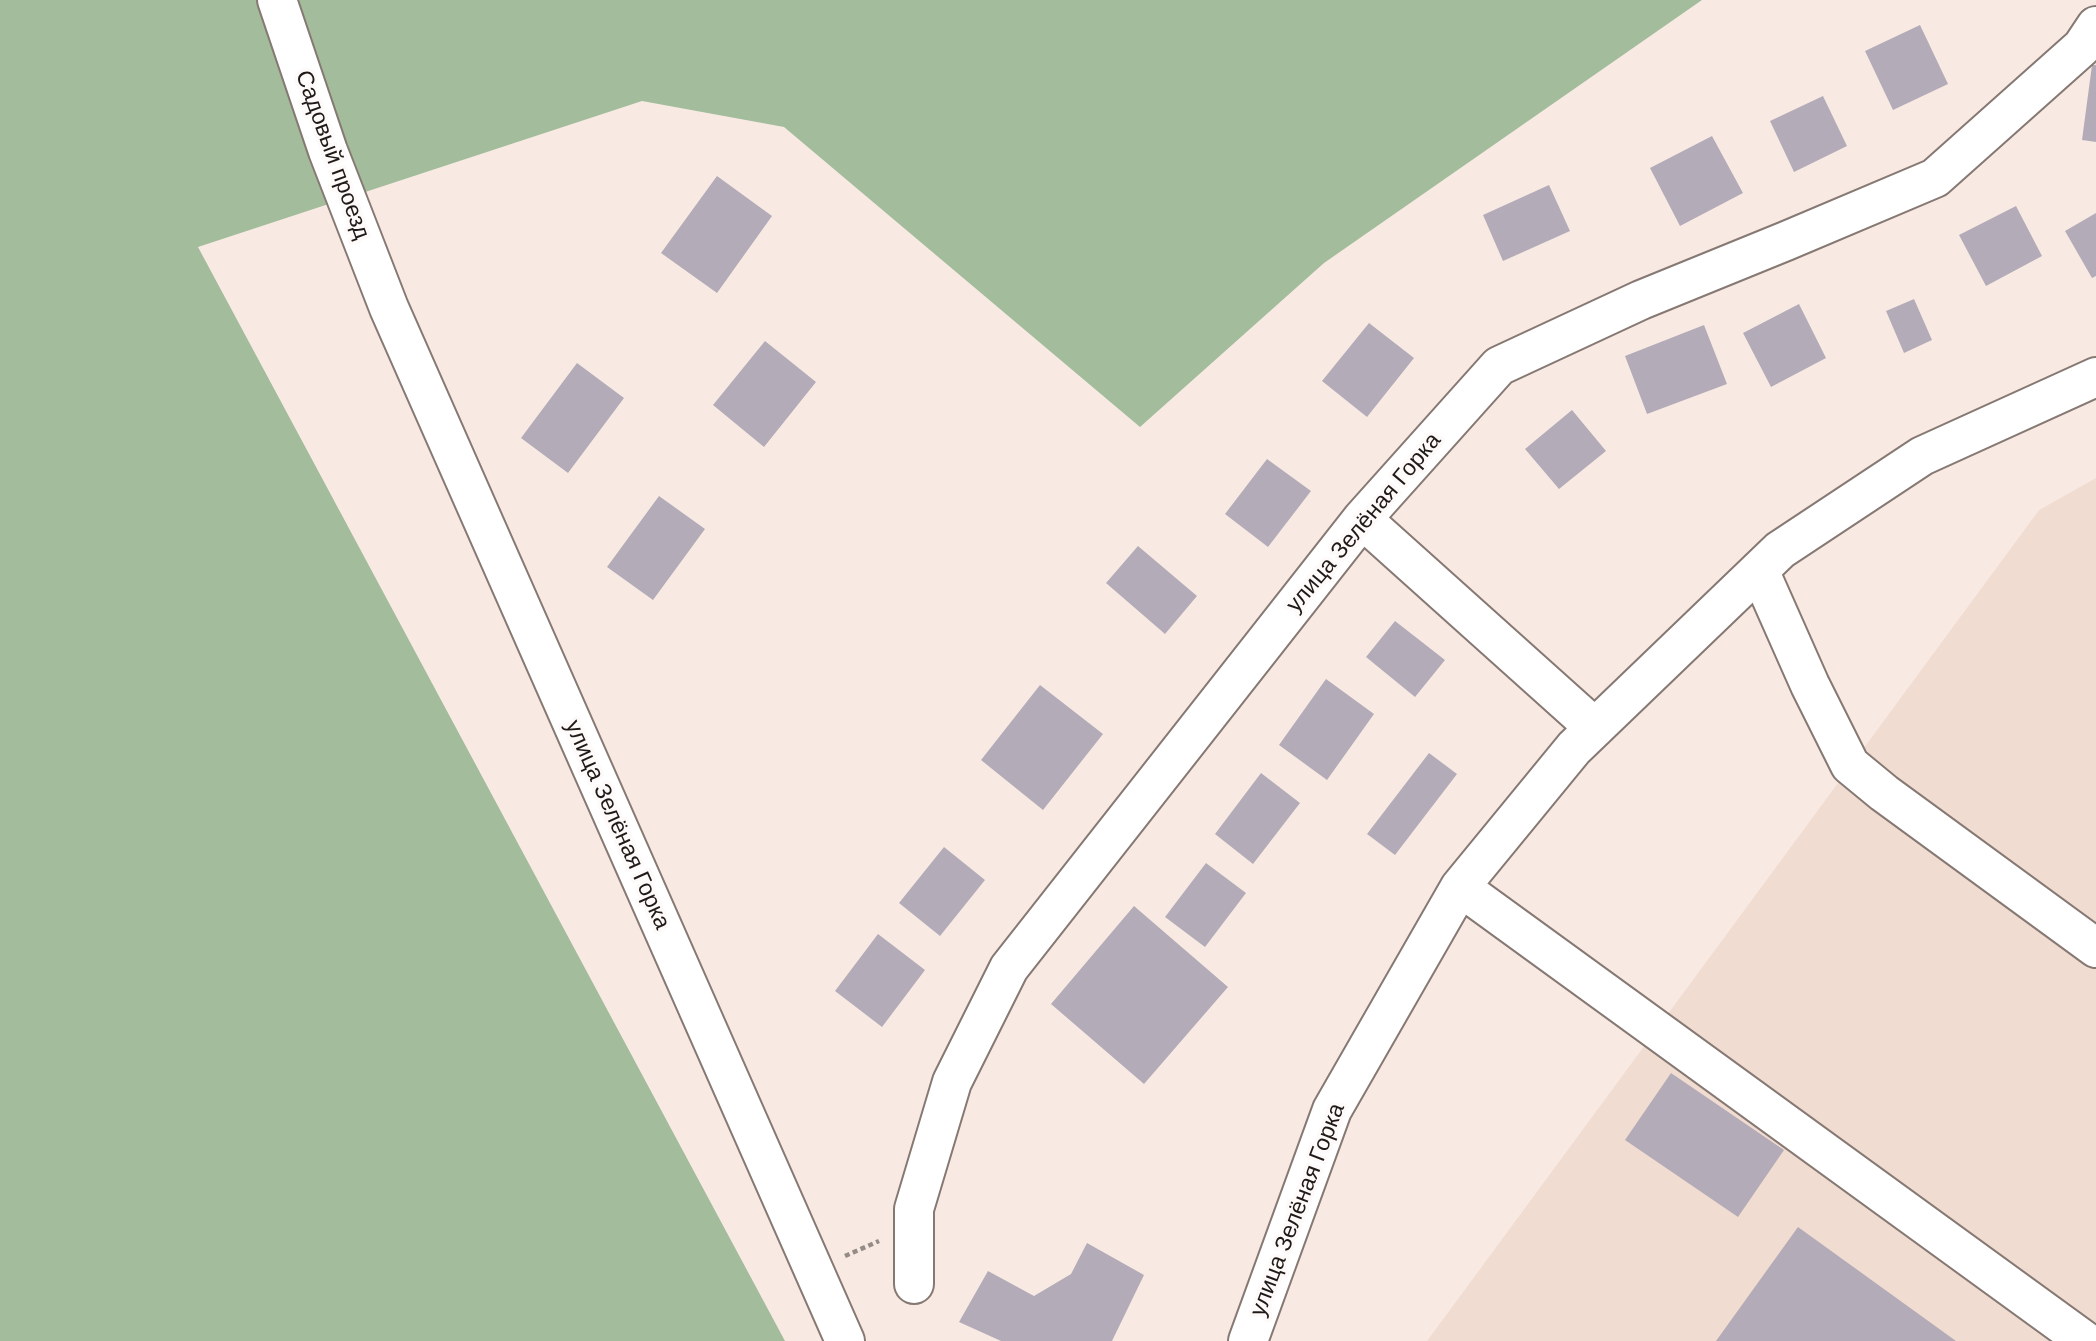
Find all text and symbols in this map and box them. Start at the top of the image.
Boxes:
street label: Садовый проезд [289,67,375,243]
street label: улица Зелёная Горка [1281,428,1447,618]
street label: улица Зелёная Горка [558,716,676,934]
street label: улица Зелёная Горка [1245,1100,1351,1320]

